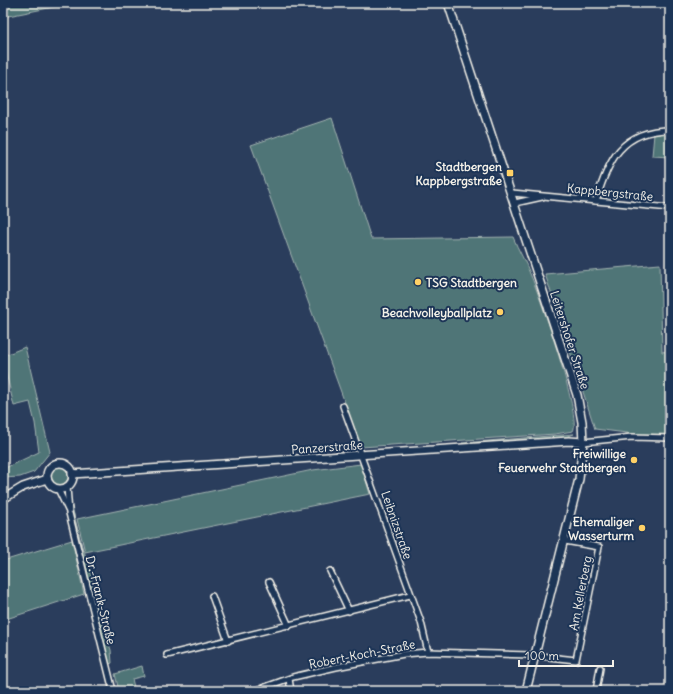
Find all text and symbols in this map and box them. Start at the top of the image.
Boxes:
place label: Stadtbergen Kappbergstraße [415,159,503,189]
marker: Stadtbergen Kappbergstraße [505,168,515,178]
street label: Kappbergstraße [566,180,654,204]
place label: TSG Stadtbergen [426,275,517,291]
marker: TSG Stadtbergen [413,277,423,287]
street label: Leitershofer Straße [547,289,593,391]
place label: Beachvolleyballplatz [382,305,492,321]
marker: Beachvolleyballplatz [495,307,505,317]
street label: Panzerstraße [291,437,363,457]
place label: Freiwillige Feuerwehr Stadtbergen [498,446,627,476]
marker: Freiwillige Feuerwehr Stadtbergen [629,455,639,465]
street label: Leibnizstraße [378,489,416,561]
place label: Ehemaliger Wasserturm [568,514,634,543]
marker: Ehemaliger Wasserturm [637,523,647,533]
street label: Dr.-Frank-Straße [83,554,119,646]
street label: Am Kellerberg [565,554,595,632]
street label: Robert-Koch-Straße [308,636,416,672]
scale bar [519,642,613,668]
text: 100 m [525,648,559,663]

